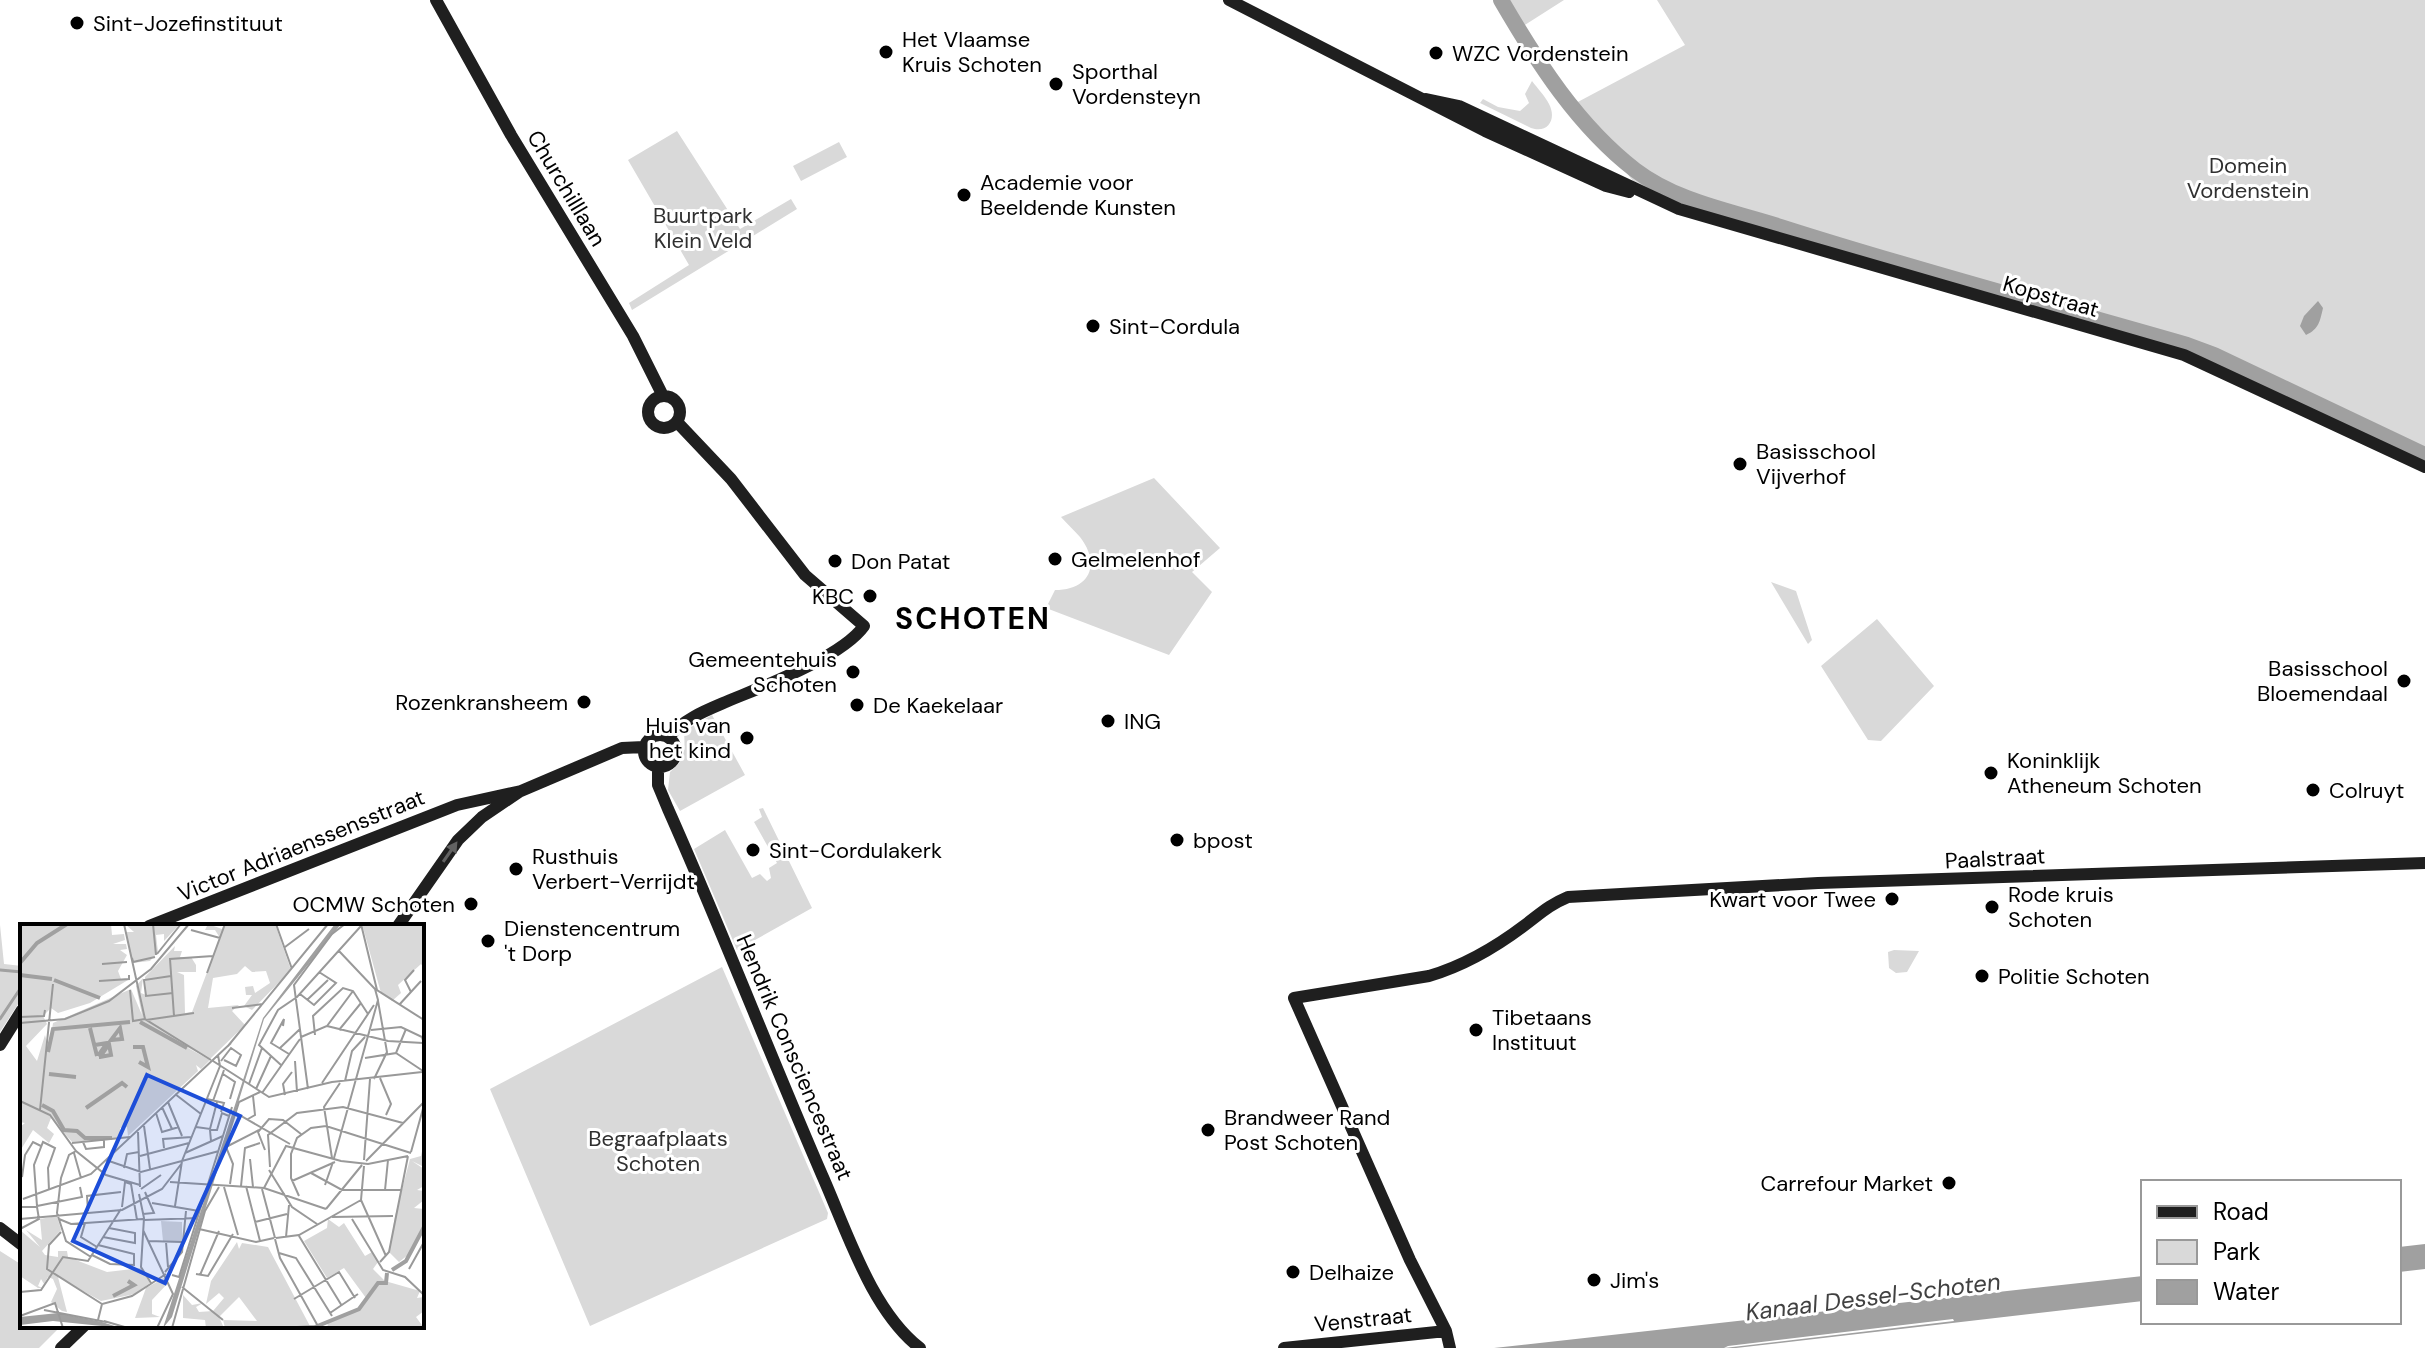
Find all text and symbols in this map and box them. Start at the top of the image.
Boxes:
place label: Sint-Jozefinstituut [93,9,283,38]
marker: Sint-Jozefinstituut [68,14,86,32]
place label: Het Vlaamse Kruis Schoten [902,25,1042,79]
place label: WZC Vordenstein [1452,39,1629,68]
marker: Het Vlaamse Kruis Schoten [877,43,895,61]
marker: WZC Vordenstein [1427,44,1445,62]
place label: Sporthal Vordensteyn [1072,57,1201,111]
marker: Sporthal Vordensteyn [1047,75,1065,93]
street label: Churchilllaan [521,125,613,252]
park label: Domein Vordenstein [2187,151,2309,205]
place label: Academie voor Beeldende Kunsten [980,168,1176,222]
marker: Academie voor Beeldende Kunsten [955,186,973,204]
park label: Buurtpark Klein Veld [653,201,753,255]
street label: Kopstraat [2000,269,2102,324]
place label: Sint-Cordula [1109,312,1240,341]
marker: Sint-Cordula [1084,317,1102,335]
place label: Basisschool Vijverhof [1756,437,1876,491]
marker: Basisschool Vijverhof [1731,455,1749,473]
place label: Gelmelenhof [1071,545,1200,574]
place label: Don Patat [851,547,950,576]
marker: Gelmelenhof [1046,550,1064,568]
marker: Don Patat [826,552,844,570]
place label: KBC [812,582,854,611]
marker: KBC [861,587,879,605]
district label: SCHOTEN [895,599,1051,638]
place label: Gemeentehuis Schoten [688,645,837,699]
place label: Basisschool Bloemendaal [2257,654,2388,708]
marker: Gemeentehuis Schoten [844,663,862,681]
marker: Basisschool Bloemendaal [2395,672,2413,690]
place label: Rozenkransheem [395,688,568,717]
place label: De Kaekelaar [873,691,1003,720]
marker: Rozenkransheem [575,693,593,711]
marker: De Kaekelaar [848,696,866,714]
place label: ING [1124,707,1161,736]
place label: Huis van het kind [646,711,731,765]
marker: ING [1099,712,1117,730]
marker: Huis van het kind [738,729,756,747]
place label: Koninklijk Atheneum Schoten [2007,746,2202,800]
marker: Koninklijk Atheneum Schoten [1982,764,2000,782]
place label: Colruyt [2329,776,2404,805]
marker: Colruyt [2304,781,2322,799]
street label: Victor Adriaenssensstraat [173,783,429,908]
place label: bpost [1193,826,1253,855]
marker: bpost [1168,831,1186,849]
place label: Sint-Cordulakerk [769,836,942,865]
one-way arrow [442,841,457,862]
marker: Sint-Cordulakerk [744,841,762,859]
street label: Paalstraat [1944,841,2046,876]
place label: Rusthuis Verbert-Verrijdt [532,842,695,896]
marker: Rusthuis Verbert-Verrijdt [507,860,525,878]
place label: Rode kruis Schoten [2008,880,2114,934]
place label: Kwart voor Twee [1709,885,1876,914]
place label: OCMW Schoten [293,890,455,919]
marker: Kwart voor Twee [1883,890,1901,908]
marker: OCMW Schoten [462,895,480,913]
marker: Rode kruis Schoten [1983,898,2001,916]
place label: Dienstencentrum 't Dorp [504,914,680,968]
inset map [20,924,424,1328]
street label: Hendrik Consciencestraat [730,930,860,1185]
marker: Dienstencentrum 't Dorp [479,932,497,950]
place label: Politie Schoten [1998,962,2150,991]
marker: Politie Schoten [1973,967,1991,985]
place label: Tibetaans Instituut [1492,1003,1592,1057]
marker: Tibetaans Instituut [1467,1021,1485,1039]
place label: Brandweer Rand Post Schoten [1224,1103,1390,1157]
marker: Brandweer Rand Post Schoten [1199,1121,1217,1139]
park label: Begraafplaats Schoten [588,1124,728,1178]
place label: Carrefour Market [1761,1169,1933,1198]
marker: Carrefour Market [1940,1174,1958,1192]
legend [2141,1180,2401,1324]
text: Road [2213,1196,2269,1227]
text: Park [2213,1236,2260,1267]
place label: Delhaize [1309,1258,1394,1287]
marker: Delhaize [1284,1263,1302,1281]
water label: Kanaal Dessel-Schoten [1744,1265,2002,1328]
place label: Jim's [1610,1266,1659,1295]
marker: Jim's [1585,1271,1603,1289]
text: Water [2213,1276,2279,1307]
street label: Venstraat [1313,1300,1413,1339]

